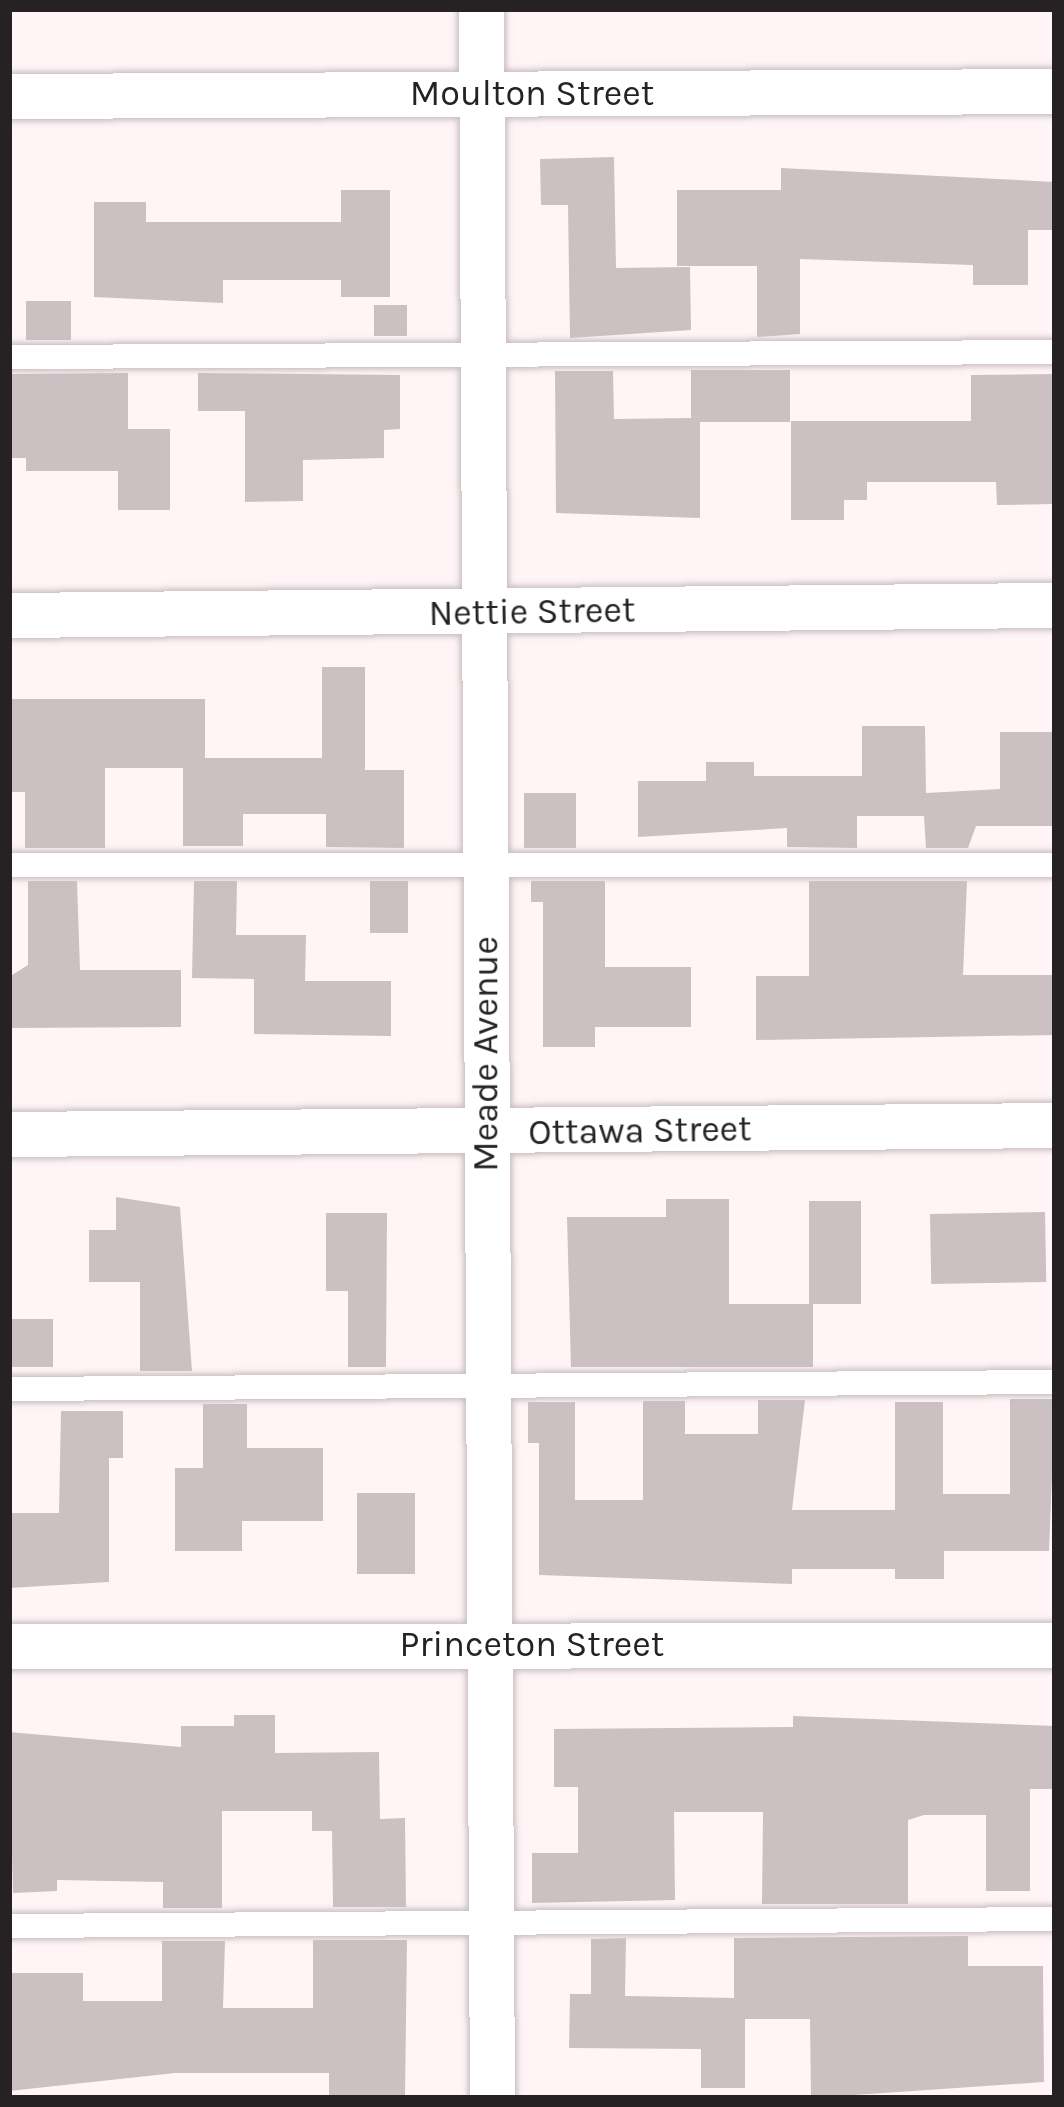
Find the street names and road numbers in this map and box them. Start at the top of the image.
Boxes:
street label: Moulton Street [410,72,654,116]
street label: Nettie Street [428,589,636,635]
street label: Meade Avenue [464,936,508,1172]
street label: Ottawa Street [528,1107,752,1155]
street label: Princeton Street [400,1623,664,1667]

